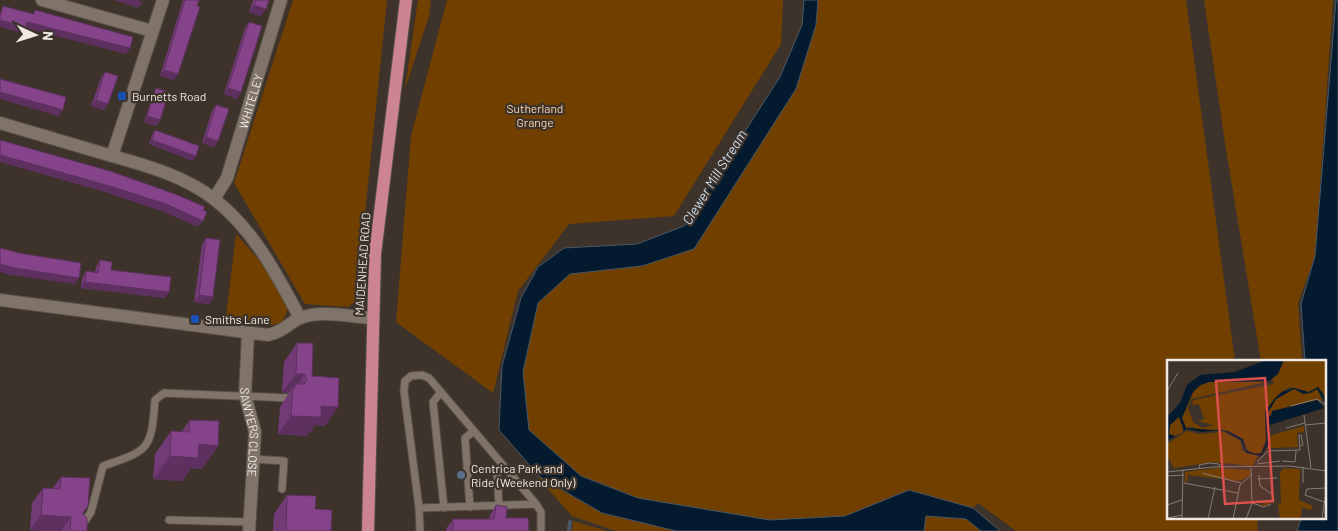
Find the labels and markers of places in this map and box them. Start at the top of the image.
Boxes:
place label: Burnetts Road [132,89,206,103]
marker: Burnetts Road [116,90,128,102]
place label: Smiths Lane [205,312,270,326]
marker: Smiths Lane [189,313,201,325]
place label: Centrica Park and Ride (Weekend Only) [471,461,576,489]
marker: Centrica Park and Ride (Weekend Only) [455,469,467,481]

